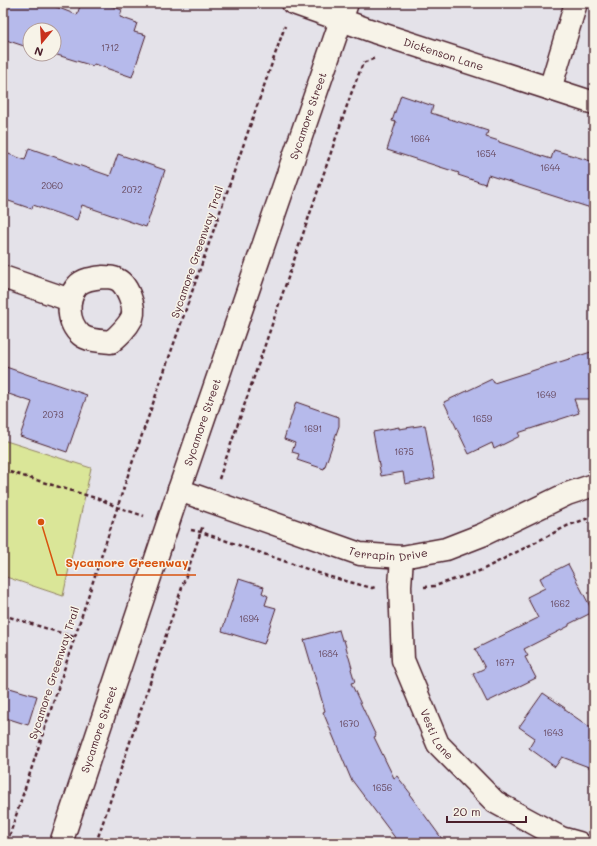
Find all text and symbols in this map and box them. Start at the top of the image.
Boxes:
north arrow [22,22,62,62]
street label: Dickenson Lane [402,34,486,74]
house number: 1712 [101,42,119,53]
text: N [32,44,45,60]
street label: Sycamore Street [286,70,330,161]
house number: 1664 [410,133,431,144]
house number: 1654 [476,148,497,159]
house number: 1644 [540,162,561,173]
house number: 2060 [41,180,63,191]
house number: 2072 [122,184,142,195]
street label: Sycamore Greenway Trail [167,184,226,320]
street label: Sycamore Street [180,376,224,468]
house number: 1649 [536,389,557,400]
house number: 2073 [43,409,63,420]
house number: 1659 [472,413,493,424]
house number: 1691 [304,423,322,434]
house number: 1675 [394,446,414,457]
street label: Terrapin Drive [346,542,429,564]
callout: Sycamore Greenway [57,551,196,575]
text: Sycamore Greenway [66,554,189,570]
house number: 1662 [550,598,570,609]
street label: Sycamore Greenway Trail [25,604,82,741]
house number: 1694 [239,613,260,624]
house number: 1684 [318,648,339,659]
house number: 1677 [495,657,515,668]
street label: Sycamore Street [77,683,120,775]
street label: Vesti Lane [417,706,457,763]
house number: 1670 [339,718,359,729]
house number: 1643 [543,727,563,738]
house number: 1656 [372,782,392,793]
scale bar [447,798,526,824]
text: 20 m [453,803,481,819]

